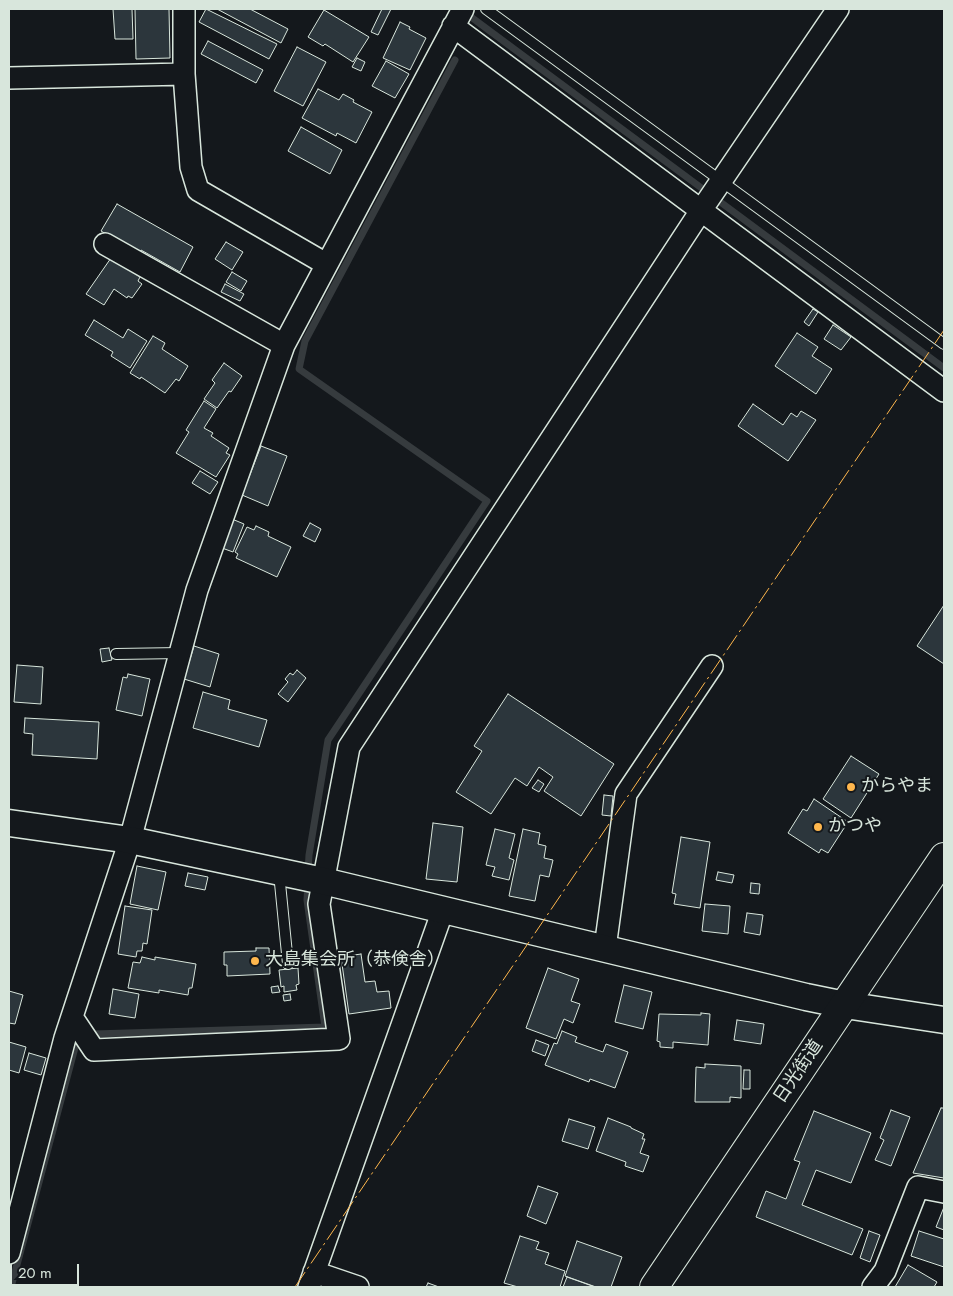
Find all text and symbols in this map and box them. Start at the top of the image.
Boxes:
place label: からやま [861,776,933,798]
marker: からやま [845,781,857,793]
place label: かつや [828,816,882,838]
marker: かつや [812,821,824,833]
place label: 大島集会所（恭倹舎） [265,950,445,972]
marker: 大島集会所（恭倹舎） [249,955,261,967]
street label: 日光街道 [770,1036,828,1108]
scale bar [12,1254,81,1286]
text: 20 m [18,1262,52,1284]

